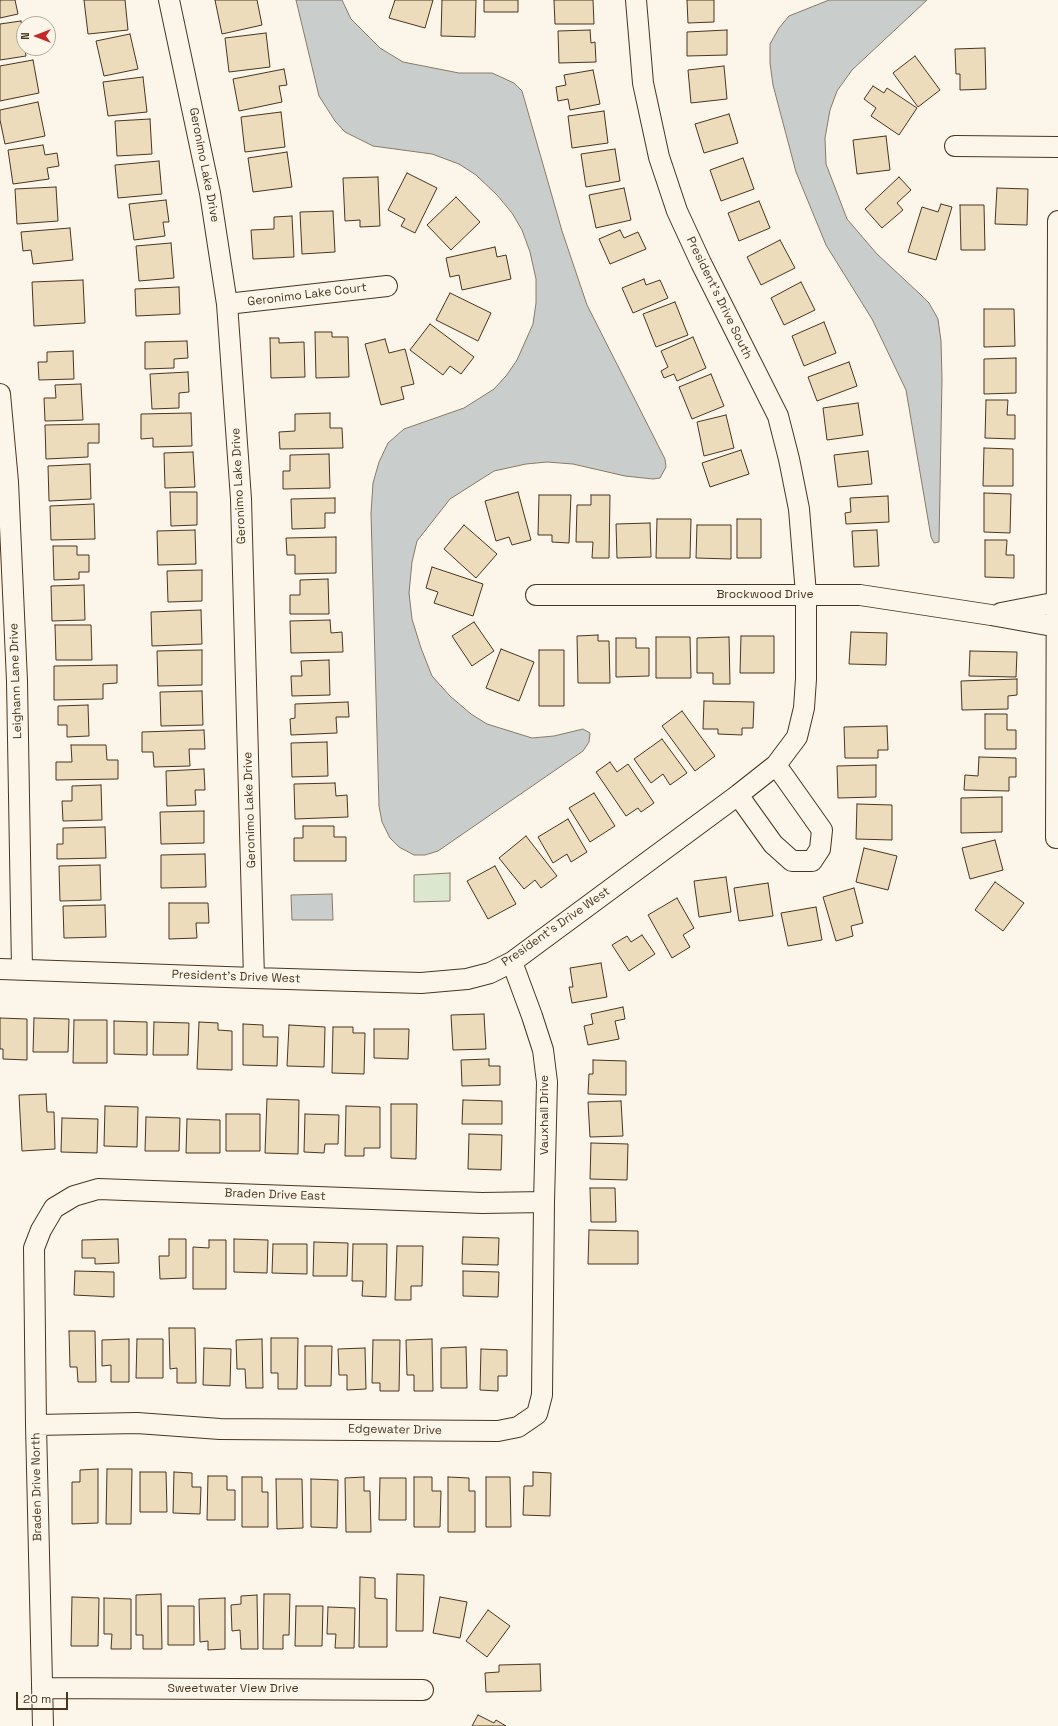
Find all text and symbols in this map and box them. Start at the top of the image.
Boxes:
north arrow [16,16,56,56]
text: N [18,32,32,40]
street label: Geronimo Lake Drive [186,107,222,223]
street label: President's Drive South [683,234,755,362]
street label: Geronimo Lake Court [246,281,368,309]
street label: Geronimo Lake Drive [229,428,249,544]
street label: Brockwood Drive [716,588,814,602]
street label: Leighann Lane Drive [7,623,25,739]
street label: Geronimo Lake Drive [241,752,259,868]
street label: President's Drive West [499,884,613,970]
street label: President's Drive West [171,968,301,986]
street label: Vauxhall Drive [538,1075,552,1155]
street label: Braden Drive East [224,1186,326,1204]
street label: Edgewater Drive [348,1422,442,1438]
street label: Braden Drive North [29,1432,45,1542]
street label: Sweetwater View Drive [167,1682,299,1696]
scale bar [18,1684,70,1710]
text: 20 m [23,1691,51,1707]

